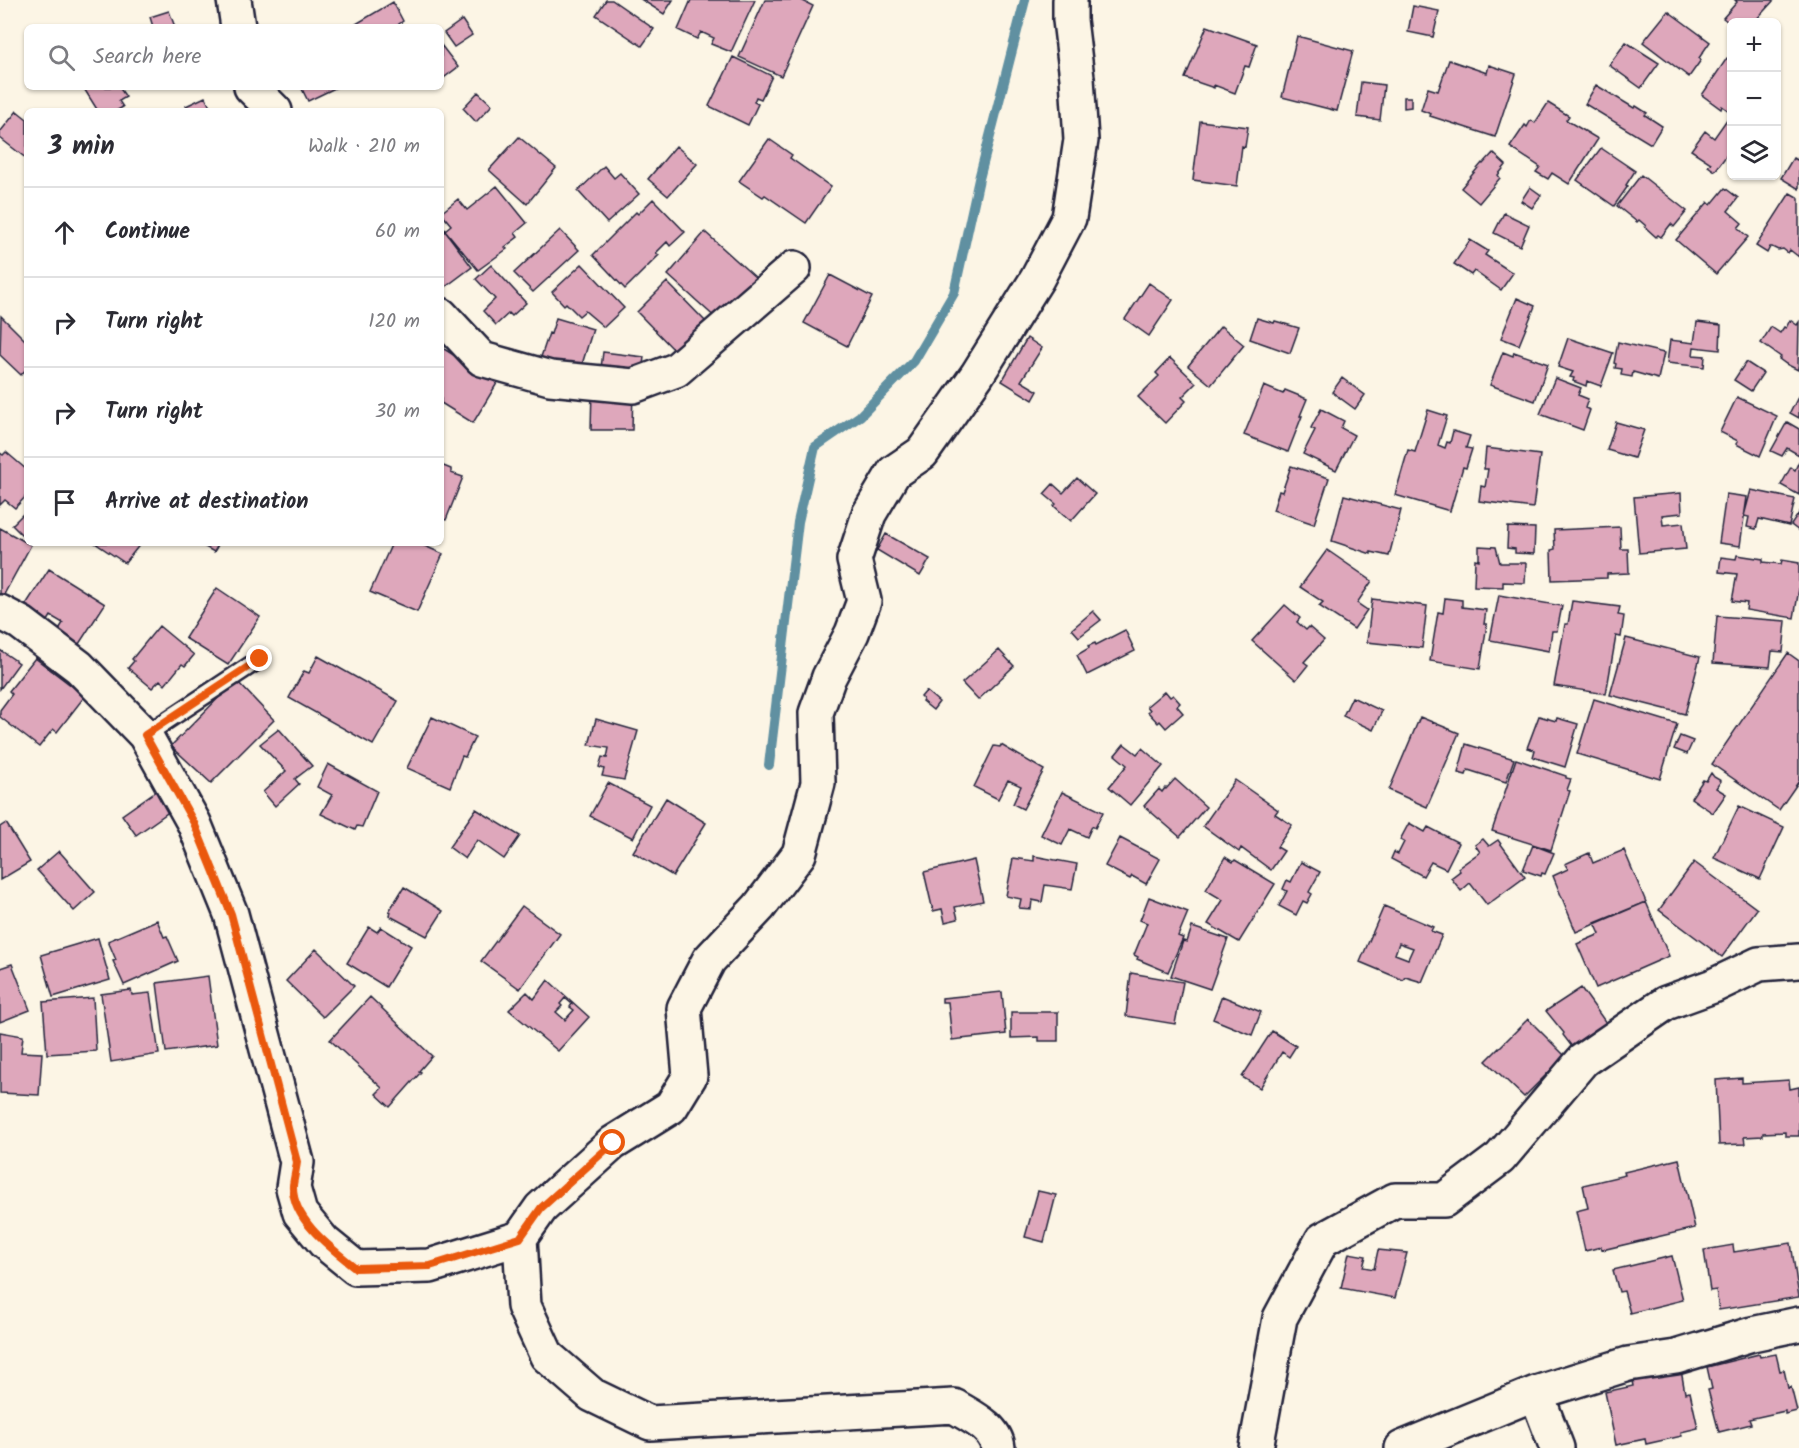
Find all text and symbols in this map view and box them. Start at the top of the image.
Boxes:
map controls [1727,18,1781,180]
button: + [1727,18,1781,72]
search box [24,24,444,90]
text: Search here [93,40,201,75]
icon: search [45,41,78,74]
button: − [1727,72,1781,126]
text: 3 min [48,126,115,168]
button: layers [1727,126,1781,180]
text: Walk · 210 m [308,131,420,163]
text: Continue [105,215,190,250]
icon: ahead [48,216,81,249]
text: 60 m [375,216,420,248]
text: Turn right [105,305,203,340]
icon: right [48,306,81,339]
text: 120 m [368,306,420,338]
text: Turn right [105,395,203,430]
icon: right [48,396,81,429]
text: 30 m [375,396,420,428]
text: Arrive at destination [105,485,308,520]
icon: arrive [48,486,81,519]
route end [246,645,272,671]
route start [599,1129,625,1155]

